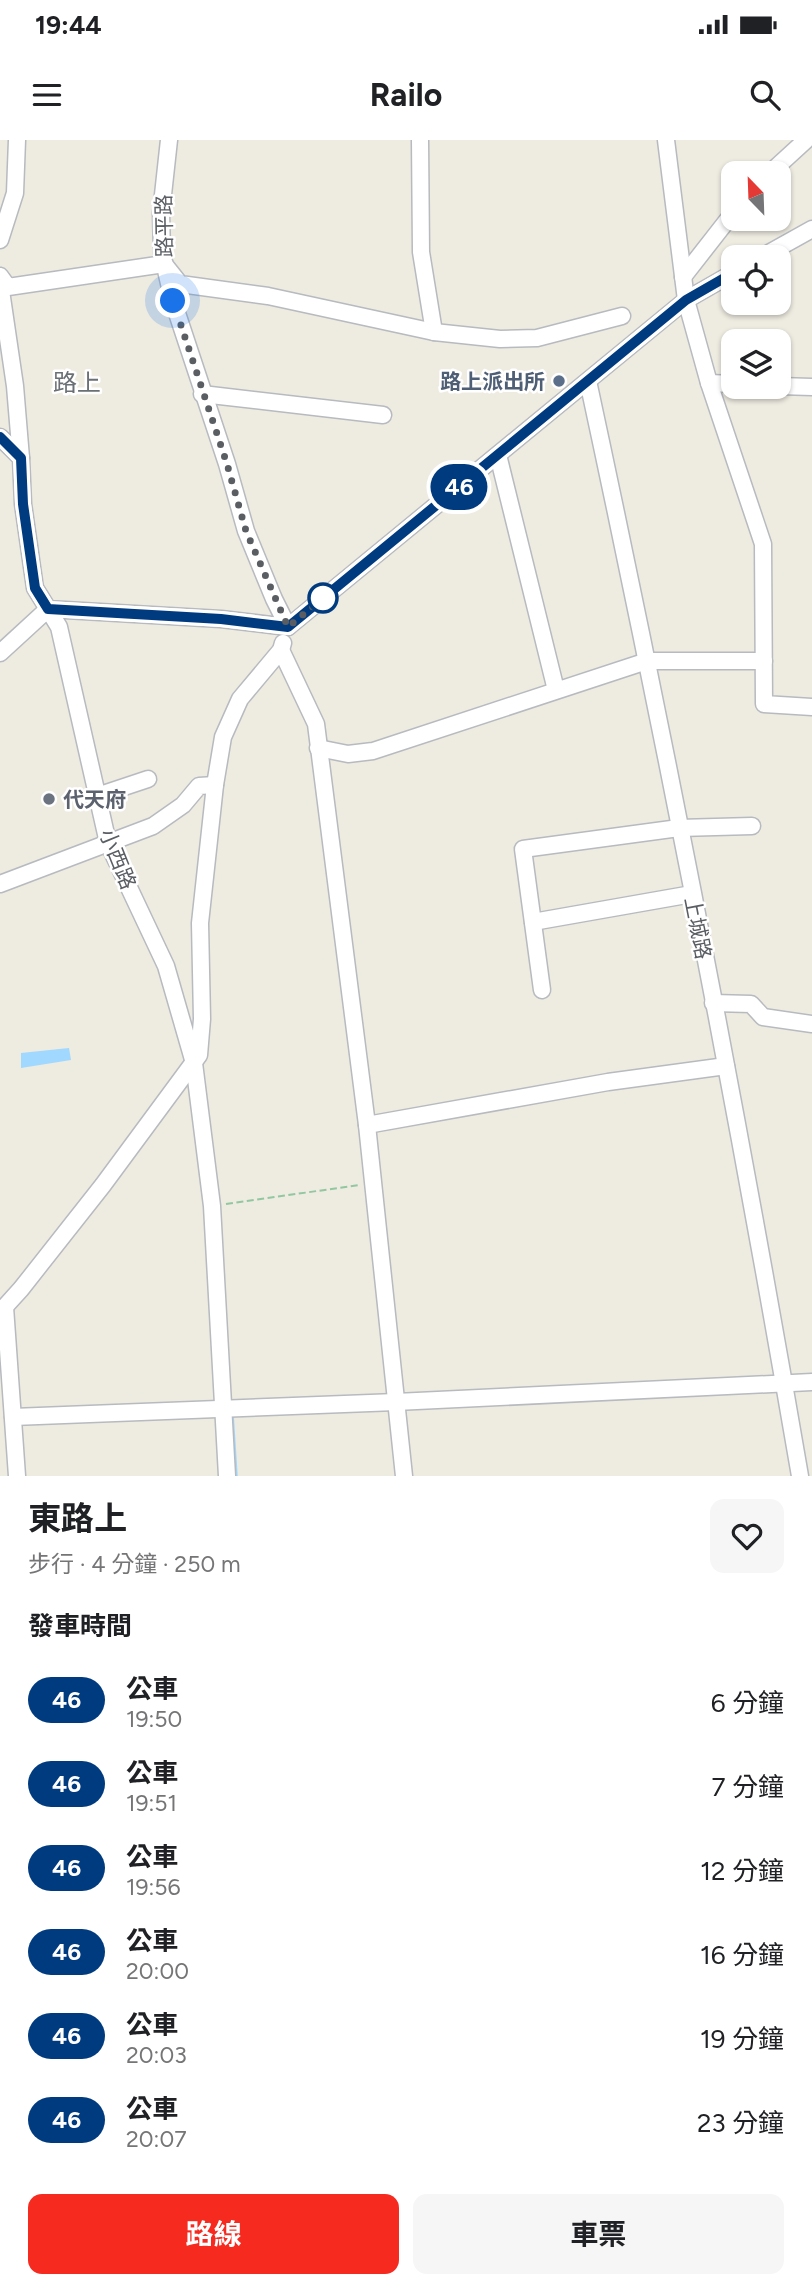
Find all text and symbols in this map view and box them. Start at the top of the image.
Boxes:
text: 19:44 [35,9,102,41]
icon: menu [28,76,66,114]
text: Railo [370,76,442,114]
icon: search [746,76,784,114]
north arrow [721,161,791,231]
map controls [721,161,791,399]
street label: 路平路 [151,194,177,258]
button: locate [721,245,791,315]
your location [155,283,190,318]
button: layers [721,329,791,399]
district label: 路上 [53,368,101,397]
place label: 路上派出所 [440,369,545,394]
marker: 路上派出所 [551,373,567,389]
line badge: 46 [428,464,490,510]
text: 46 [444,472,474,501]
unlabelled marker [308,583,338,613]
place label: 代天府 [63,787,126,812]
marker: 代天府 [41,791,57,807]
street label: 小西路 [95,825,141,893]
street label: 上城路 [680,895,716,961]
text: 東路上 [28,1499,127,1538]
button: heart [710,1499,784,1573]
text: 步行 · 4 分鐘 · 250 m [28,1550,240,1578]
text: 發車時間 [28,1610,132,1642]
text: 公車 [126,1673,178,1705]
text: 46 [52,1685,81,1714]
text: 6 分鐘 [711,1687,784,1719]
text: 19:50 [126,1705,182,1733]
text: 公車 [126,1757,178,1789]
text: 46 [52,1769,81,1798]
text: 7 分鐘 [712,1771,784,1803]
text: 19:51 [126,1789,177,1817]
text: 公車 [126,1841,178,1873]
text: 46 [52,1853,81,1882]
text: 12 分鐘 [700,1855,784,1887]
text: 19:56 [126,1873,181,1901]
text: 公車 [126,1925,178,1957]
text: 46 [52,1937,81,1966]
text: 16 分鐘 [700,1939,784,1971]
text: 20:00 [126,1957,189,1985]
text: 公車 [126,2009,178,2041]
text: 46 [52,2021,81,2050]
text: 19 分鐘 [700,2023,784,2055]
text: 20:03 [126,2041,187,2069]
text: 公車 [126,2093,178,2125]
text: 46 [52,2105,81,2134]
text: 23 分鐘 [697,2107,784,2139]
text: 20:07 [126,2125,187,2153]
button: 路線 [28,2194,399,2274]
button: 車票 [413,2194,784,2274]

